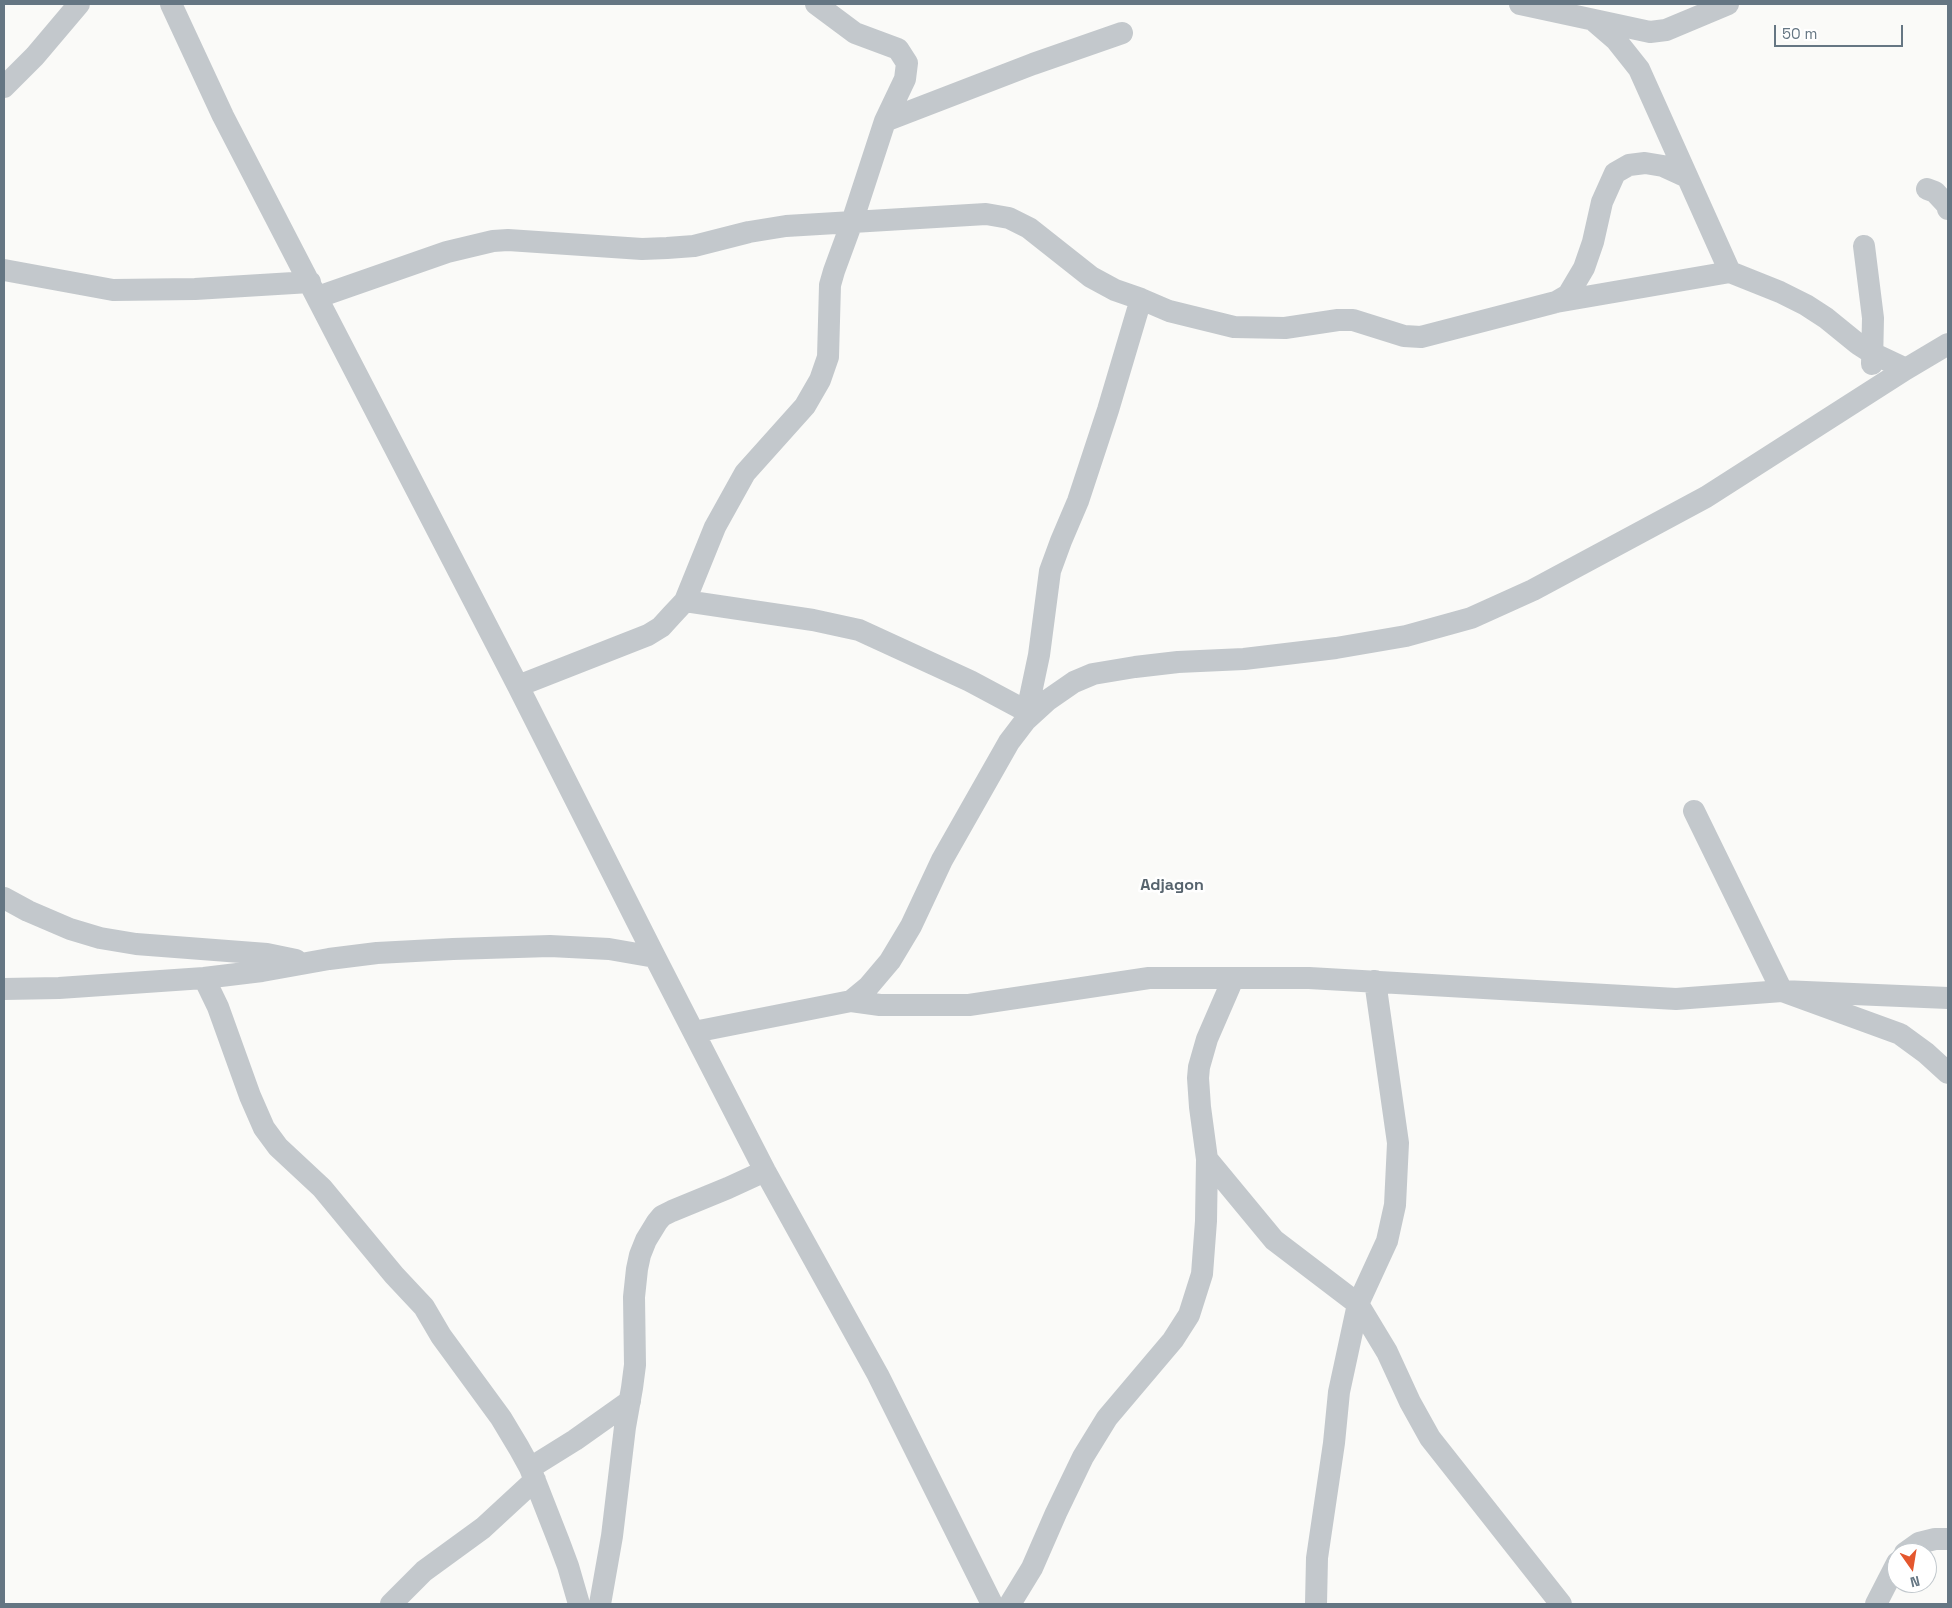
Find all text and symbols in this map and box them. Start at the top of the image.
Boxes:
scale bar [1777,15,1906,47]
text: 50 m [1782,24,1817,43]
district label: Adjagon [1140,876,1204,896]
north arrow [1887,1543,1937,1593]
text: N [1909,1572,1922,1591]

